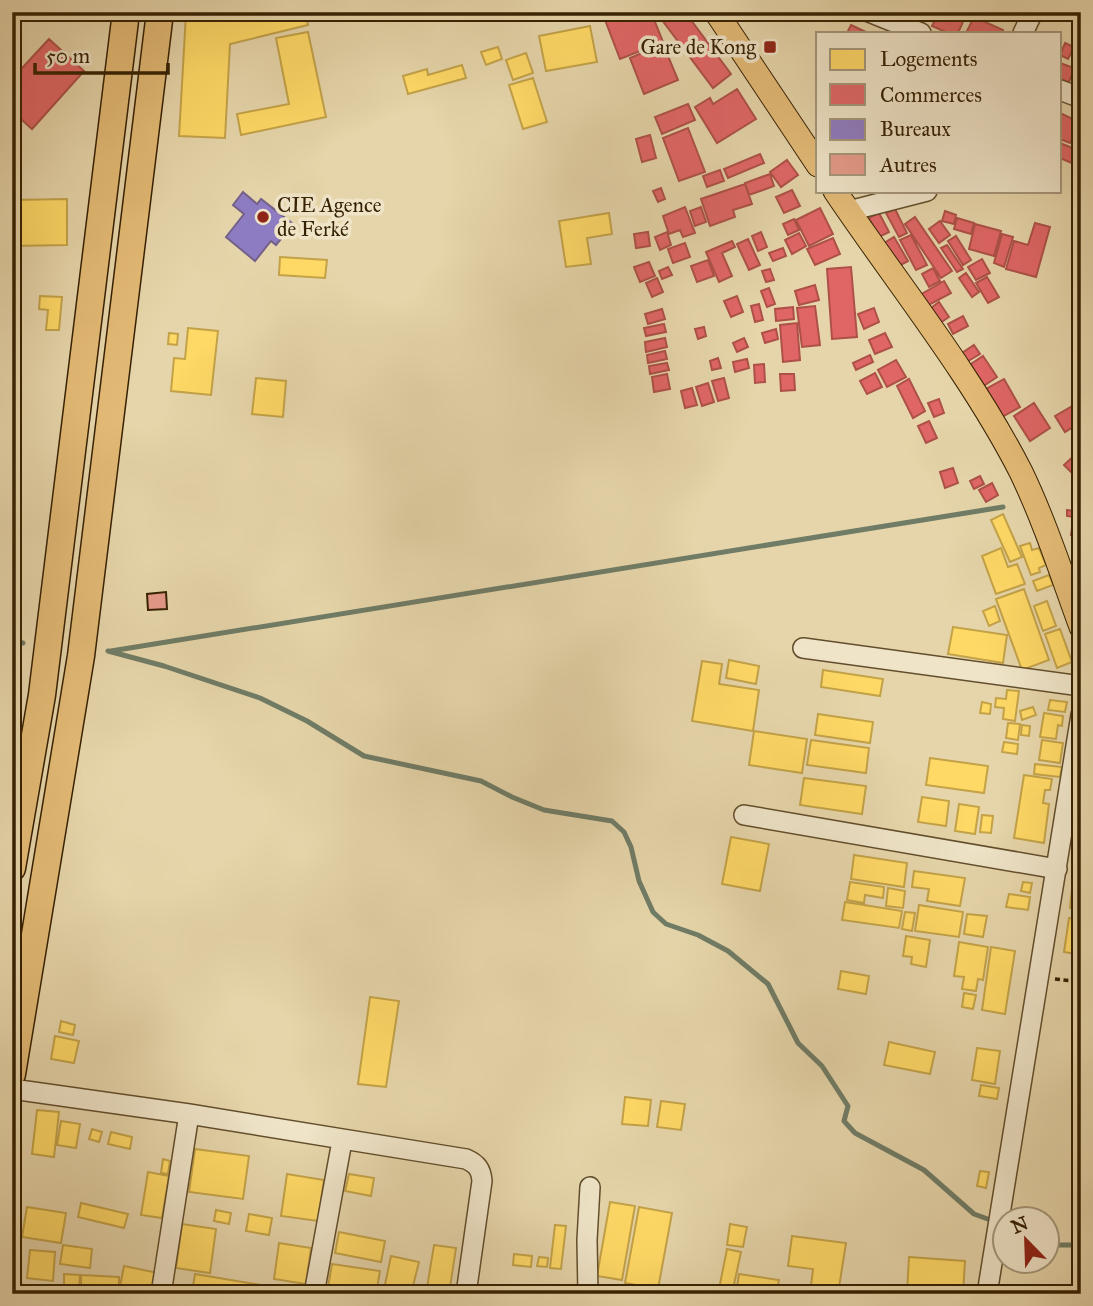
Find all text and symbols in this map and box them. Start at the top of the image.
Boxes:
scale bar [35,32,168,76]
legend [816,32,1062,192]
place label: Gare de Kong [640,34,756,60]
marker: Gare de Kong [762,39,778,55]
text: 50 m [46,43,91,69]
text: Logements [880,46,977,72]
text: Commerces [880,82,982,108]
text: Bureaux [880,116,952,142]
text: Autres [879,152,937,178]
place label: CIE Agence de Ferké [277,192,382,242]
marker: CIE Agence de Ferké [255,209,271,225]
north arrow [992,1204,1062,1274]
text: N [1008,1211,1031,1239]

